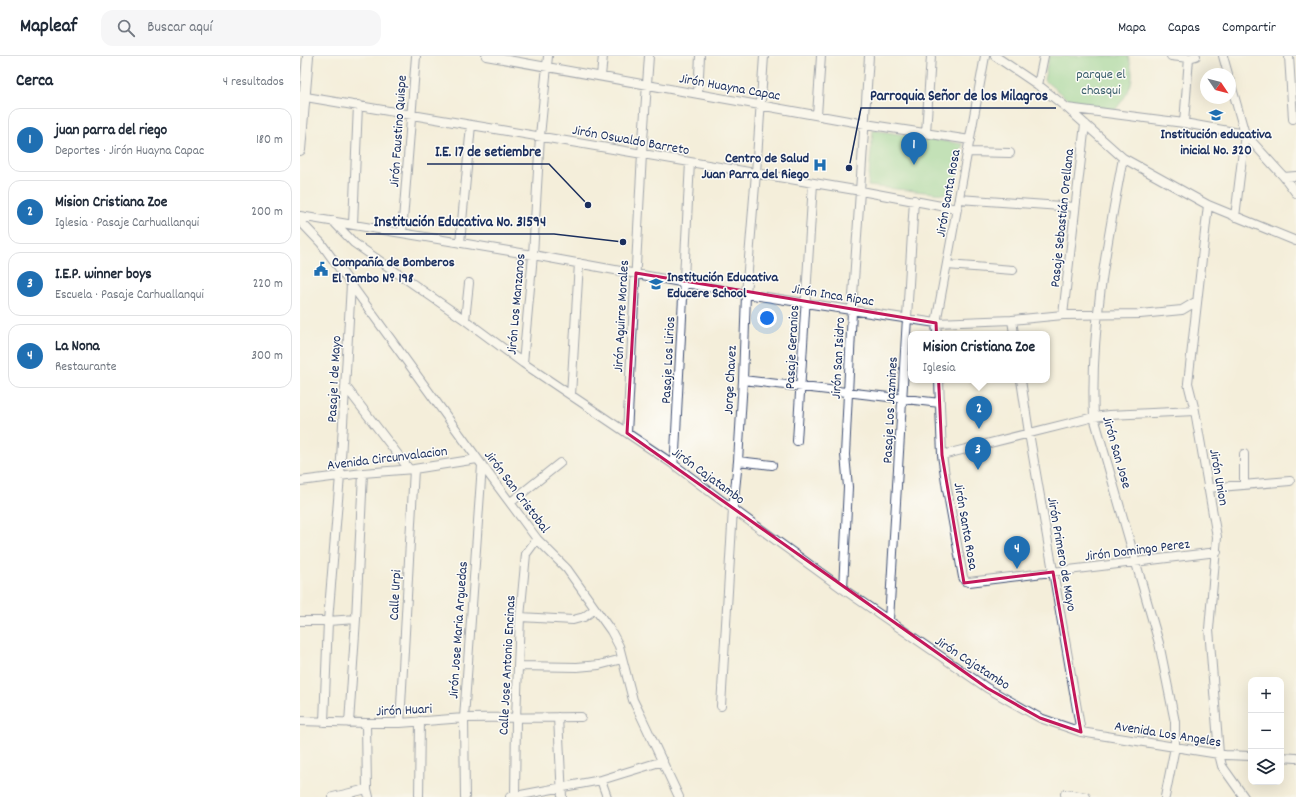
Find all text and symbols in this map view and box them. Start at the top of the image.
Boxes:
search box [101,10,381,46]
text: Mapleaf [20,14,77,41]
icon: search [115,17,137,39]
text: Buscar aquí [147,17,212,39]
text: Mapa [1118,18,1146,38]
text: Capas [1168,18,1200,38]
text: Compartir [1222,18,1276,38]
park label: parque el chasqui [1076,65,1126,101]
north arrow [1200,68,1236,104]
street label: Jirón Huayna Capac [677,69,782,107]
text: Cerca [16,70,53,94]
text: 4 resultados [223,73,284,92]
street label: Jirón Faustino Quispe [385,74,413,188]
callout: Parroquia Señor de los Milagros [861,81,1056,108]
text: Parroquia Señor de los Milagros [870,86,1048,108]
school or university icon: Institución educativa inicial No. 320 [1208,107,1224,123]
text: juan parra del riego [55,120,167,142]
street label: Jirón Oswaldo Barreto [570,121,691,161]
place label: Institución educativa inicial No. 320 [1161,125,1273,161]
text: 1 [29,131,31,150]
text: 180 m [256,131,283,150]
pin: 1 [901,132,927,165]
callout: I.E. 17 de setiembre [427,137,549,164]
text: Deportes · Jirón Huayna Capac [55,142,204,161]
text: I.E. 17 de setiembre [435,142,541,164]
street label: Pasaje Sebastián Orellana [1046,147,1080,289]
street label: Jirón Santa Rosa [931,148,967,239]
place label: Centro de Salud Juan Parra del Riego [701,149,809,185]
hospital icon: Centro de Salud Juan Parra del Riego [812,157,828,173]
text: Mision Cristiana Zoe [55,192,167,214]
text: 2 [27,203,33,222]
text: 200 m [251,203,283,222]
callout: Institución Educativa No. 31594 [366,207,554,234]
text: Institución Educativa No. 31594 [374,212,546,234]
text: Iglesia · Pasaje Carhuallanqui [55,214,199,233]
place label: Compañía de Bomberos El Tambo Nº 198 [332,253,455,289]
street label: Jirón Los Manzanos [503,253,531,356]
street label: Jirón Aguirre Morales [609,259,635,373]
public building icon: Compañía de Bomberos El Tambo Nº 198 [313,261,329,277]
text: I.E.P. winner boys [55,264,152,286]
place label: Institución Educativa Educere School [667,268,779,304]
text: 3 [27,275,33,294]
text: 220 m [253,275,283,294]
school or university icon: Institución Educativa Educere School [648,276,664,292]
street label: Jirón Inca Ripac [790,280,876,312]
text: Escuela · Pasaje Carhuallanqui [55,286,204,305]
street label: Pasaje Geranios [781,304,805,390]
your location [757,308,777,328]
street label: Pasaje Los Lirios [657,316,681,404]
street label: Jirón San Isidro [827,317,851,400]
popup [908,331,1050,383]
street label: Pasaje 1 de Mayo [323,335,347,423]
text: La Nona [55,336,100,358]
text: Mision Cristiana Zoe [923,337,1035,359]
street label: Jorge Chavez [719,344,743,415]
text: 4 [27,347,33,366]
text: 300 m [251,347,283,366]
street label: Pasaje Los Jazmines [878,356,904,464]
text: Restaurante [55,358,116,377]
text: Iglesia [923,359,955,378]
pin: 2 [966,396,992,429]
street label: Jirón San Jose [1096,414,1136,491]
pin: 3 [965,437,991,470]
street label: Avenida Circunvalacion [326,442,449,476]
street label: Jirón Cajatambo [667,443,749,510]
street label: Jirón San Cristobal [479,447,555,538]
street label: Jirón Union [1203,447,1233,507]
street label: Jirón Santa Rosa [948,481,983,572]
street label: Jirón Primero de Mayo [1041,496,1081,613]
street label: Jirón Domingo Perez [1084,535,1192,567]
pin: 4 [1004,536,1030,569]
street label: Jirón Jose Maria Arguedas [444,561,474,700]
street label: Calle Urpi [385,569,407,621]
street label: Calle Jose Antonio Encinas [494,595,522,736]
street label: Jirón Cajatambo [930,632,1013,696]
map controls [1248,677,1284,785]
button: + [1248,677,1284,713]
street label: Jirón Huari [375,700,433,722]
button: − [1248,713,1284,749]
street label: Avenida Los Angeles [1113,717,1223,753]
button: layers [1248,749,1284,785]

